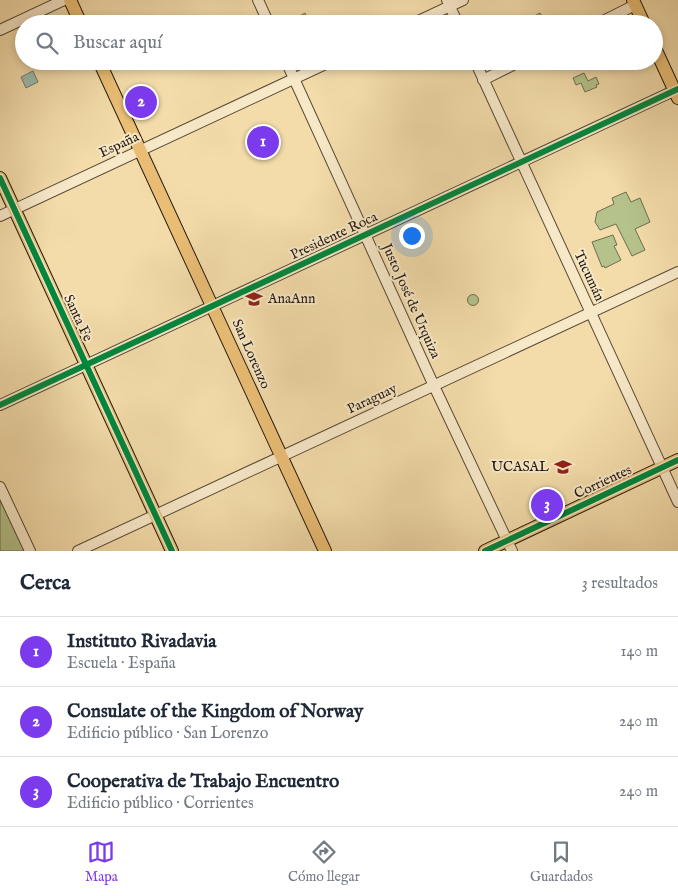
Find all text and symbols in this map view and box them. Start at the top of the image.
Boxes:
search box [15,15,663,70]
icon: search [33,29,61,57]
text: Buscar aquí [73,31,162,55]
pin: 2 [125,83,157,121]
pin: 1 [247,123,279,161]
street label: España [96,128,143,162]
street label: Presidente Roca [288,208,381,264]
your location [399,223,425,249]
street label: Justo José de Urquiza [377,239,445,362]
street label: Tucumán [569,248,609,305]
school or university icon: AnaAnn [244,289,264,309]
place label: AnaAnn [267,290,316,308]
street label: Santa Fe [59,292,97,345]
street label: San Lorenzo [228,316,275,392]
street label: Paraguay [344,380,400,418]
school or university icon: UCASAL [553,457,573,477]
place label: UCASAL [491,458,549,476]
street label: Corrientes [571,461,635,503]
pin: 3 [531,486,563,524]
text: Cerca [20,570,70,597]
text: 3 resultados [582,574,658,594]
text: Instituto Rivadavia [67,630,217,654]
text: 1 [33,642,39,662]
text: 140 m [620,642,658,662]
text: Escuela · España [67,654,176,674]
text: Consulate of the Kingdom of Norway [67,700,363,724]
text: 2 [32,712,40,732]
text: 240 m [619,712,658,732]
text: Edificio público · San Lorenzo [67,724,268,744]
text: Cooperativa de Trabajo Encuentro [67,770,339,794]
text: 3 [33,782,39,802]
text: 240 m [619,782,658,802]
text: Edificio público · Corrientes [67,794,254,814]
tab: Mapa [85,838,118,886]
tab: Cómo llegar [288,838,360,886]
tab: Guardados [530,838,593,886]

